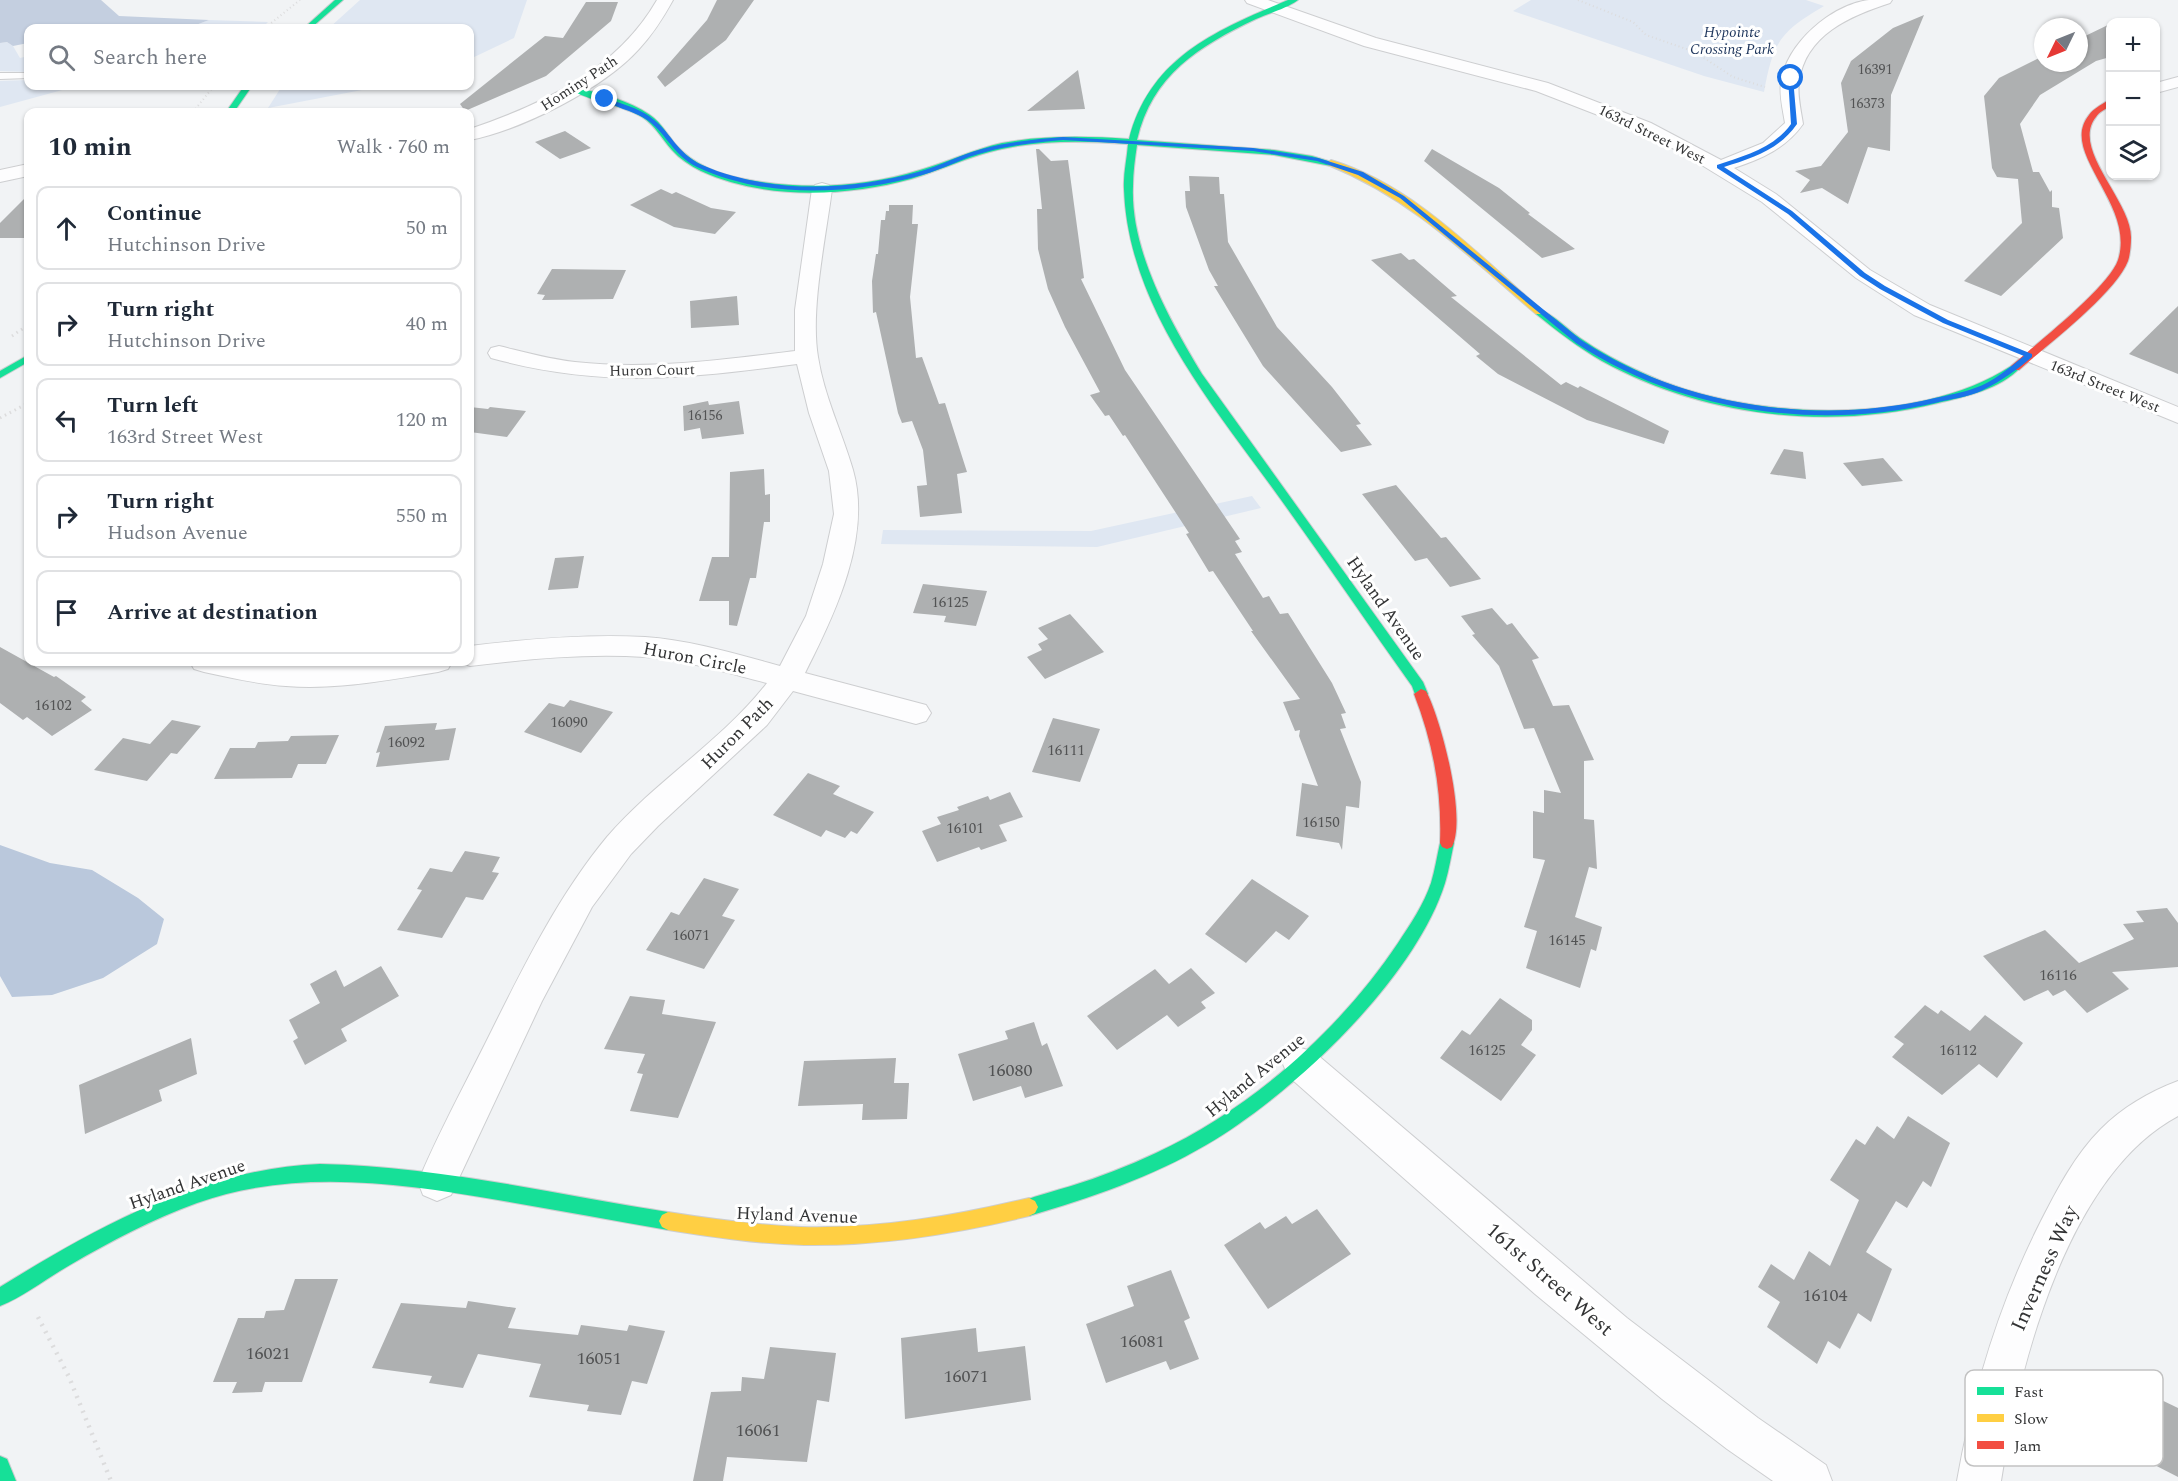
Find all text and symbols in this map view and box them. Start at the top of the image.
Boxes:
north arrow [2034,18,2088,72]
map controls [2106,18,2160,180]
button: + [2106,18,2160,72]
park label: Hypointe Crossing Park [1690,21,1774,61]
search box [24,24,474,90]
icon: search [45,41,78,74]
text: Search here [93,41,207,74]
street label: Hominy Path [536,50,623,117]
house number: 16391 [1858,59,1893,80]
route start [1777,64,1803,90]
button: − [2106,72,2160,126]
route end [591,85,617,111]
house number: 16373 [1850,93,1885,114]
street label: 163rd Street West [1594,98,1709,170]
button: layers [2106,126,2160,180]
text: 10 min [48,127,132,167]
text: Walk · 760 m [337,132,450,162]
text: Continue [107,197,202,230]
icon: ahead [50,212,83,245]
text: 50 m [406,213,448,243]
text: Hutchinson Drive [107,230,266,260]
text: Turn right [107,293,214,326]
icon: right [50,308,83,341]
text: 40 m [406,309,448,339]
text: Hutchinson Drive [107,326,266,356]
street label: 163rd Street West [2046,354,2163,419]
street label: Huron Court [609,358,695,383]
text: Turn left [107,389,199,422]
icon: left [50,404,83,437]
text: 120 m [396,405,448,435]
house number: 16156 [688,405,723,426]
text: 163rd Street West [107,422,263,452]
text: Turn right [107,485,214,518]
icon: right [50,500,83,533]
text: 550 m [396,501,448,531]
text: Hudson Avenue [107,518,248,548]
street label: Hyland Avenue [1340,551,1432,666]
house number: 16125 [931,591,969,614]
icon: arrive [50,596,83,629]
text: Arrive at destination [107,596,318,629]
street label: Huron Circle [641,635,749,682]
street label: Huron Path [695,691,780,776]
house number: 16102 [34,694,72,717]
house number: 16090 [550,711,588,734]
house number: 16092 [387,731,425,754]
house number: 16111 [1047,739,1085,762]
house number: 16150 [1302,811,1340,834]
house number: 16101 [946,817,984,840]
house number: 16071 [672,924,710,947]
house number: 16145 [1548,929,1586,952]
house number: 16116 [2039,964,2077,987]
street label: Hyland Avenue [1199,1027,1311,1124]
house number: 16125 [1468,1039,1506,1062]
house number: 16112 [1939,1039,1977,1062]
house number: 16080 [988,1057,1033,1084]
street label: Hyland Avenue [125,1152,249,1217]
street label: Inverness Way [2003,1199,2087,1336]
street label: Hyland Avenue [736,1200,858,1231]
street label: 161st Street West [1478,1215,1620,1344]
house number: 16104 [1803,1282,1848,1309]
house number: 16081 [1120,1328,1165,1355]
house number: 16021 [246,1340,291,1367]
house number: 16051 [577,1345,622,1372]
house number: 16071 [944,1363,989,1390]
legend [1965,1370,2163,1466]
text: Fast [2014,1380,2044,1404]
text: Slow [2014,1407,2049,1431]
house number: 16061 [736,1417,781,1444]
text: Jam [2014,1434,2042,1458]

